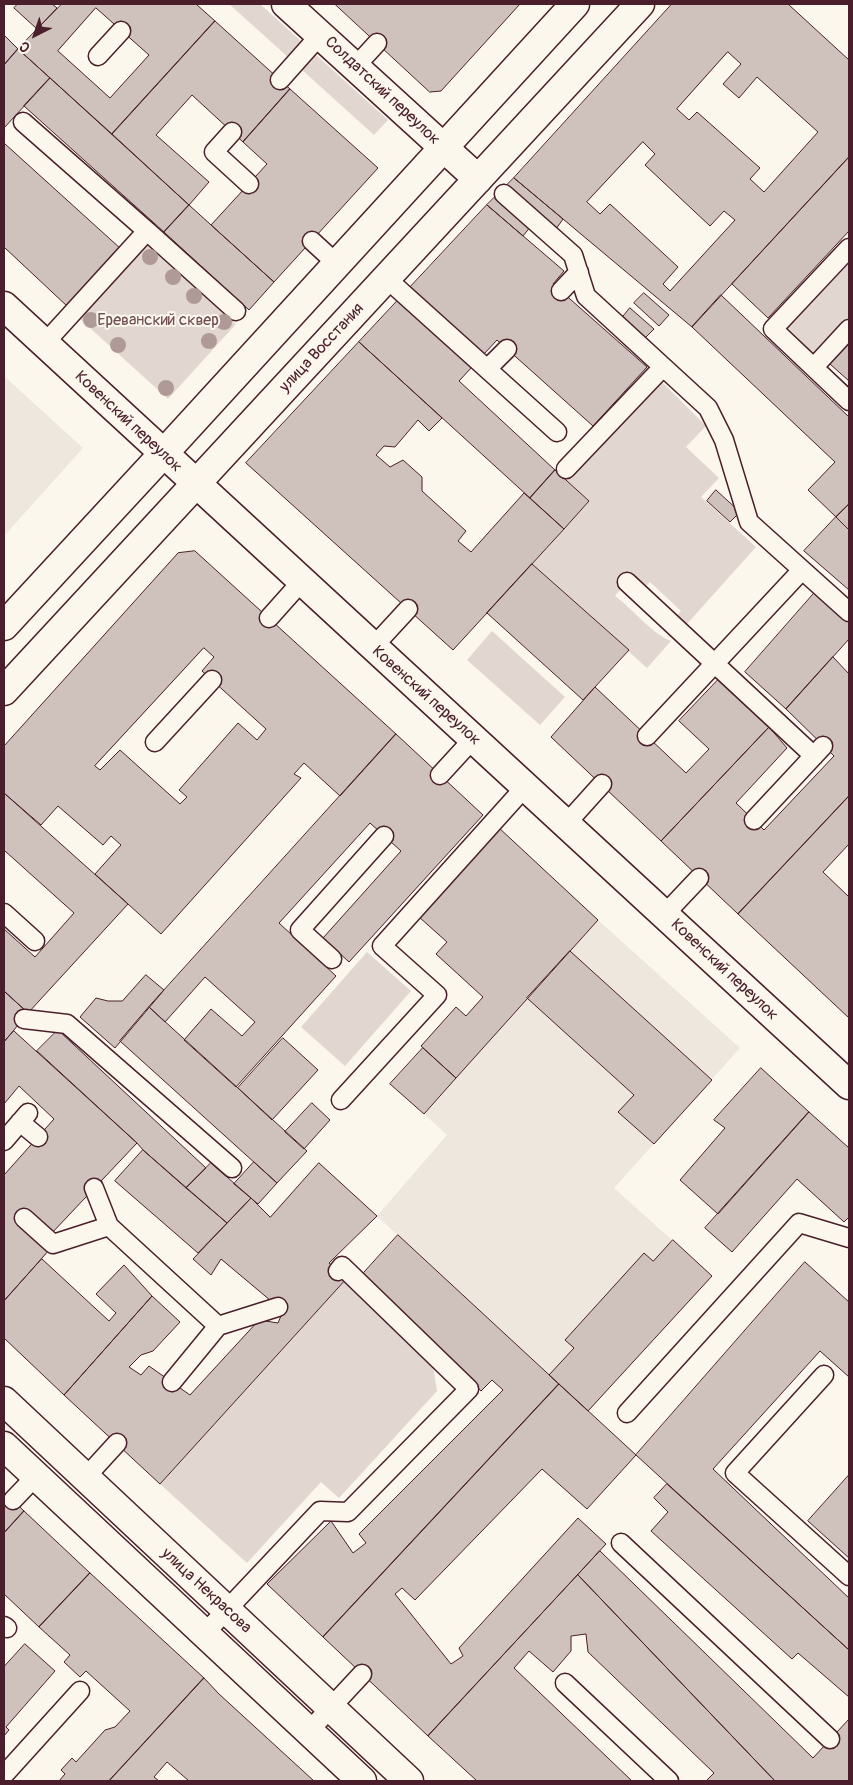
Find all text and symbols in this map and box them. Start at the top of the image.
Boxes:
north arrow [10,10,60,60]
street label: Солдатский переулок [321,33,443,149]
text: С [16,37,34,56]
street label: улица Восстания [276,299,368,397]
park label: Ереванский сквер [97,311,219,331]
street label: Ковенский переулок [70,367,186,477]
street label: Ковенский переулок [368,642,484,750]
street label: Ковенский переулок [666,915,782,1025]
street label: улица Некрасова [157,1544,255,1638]

